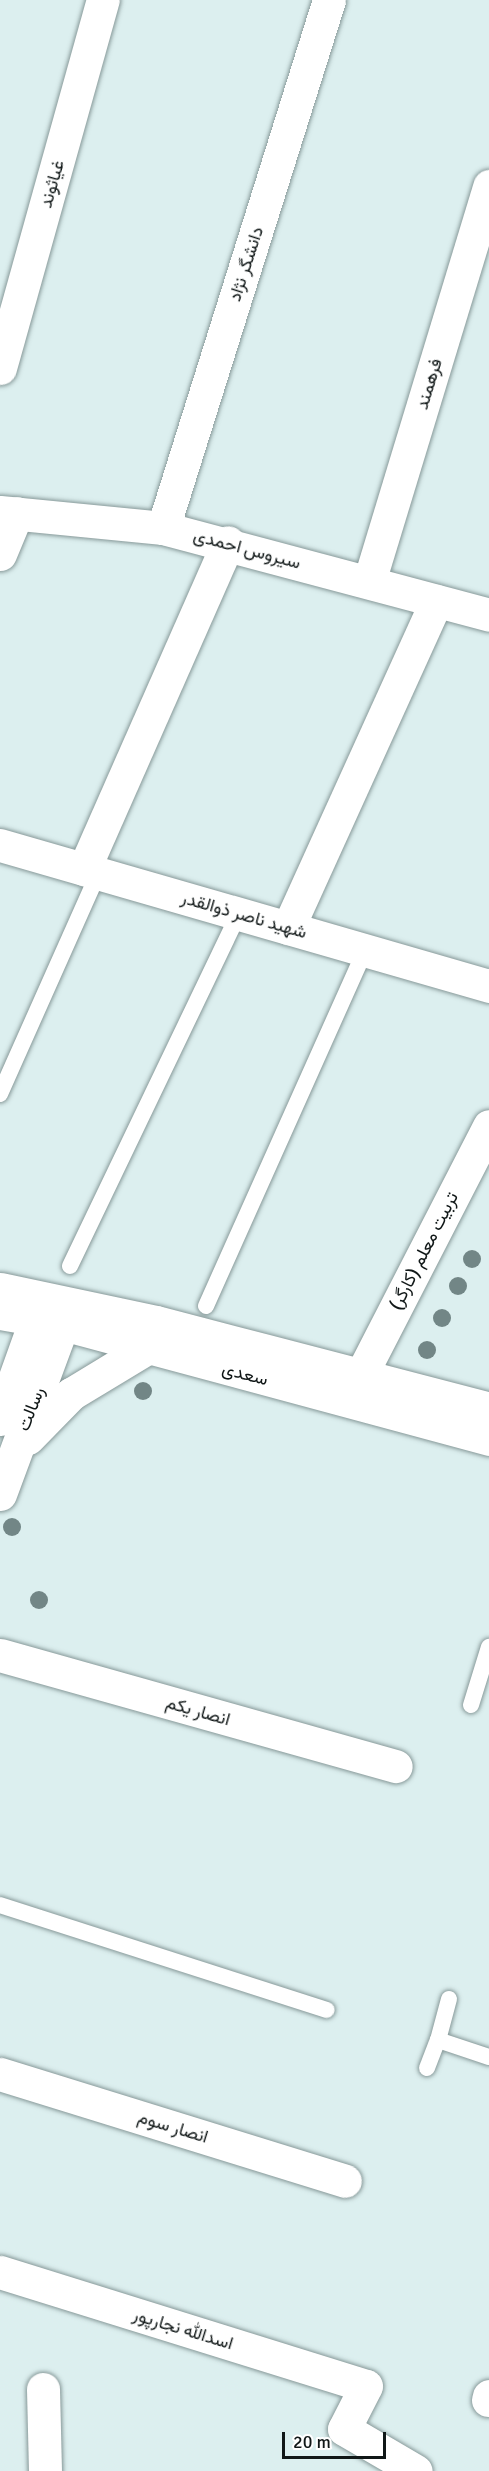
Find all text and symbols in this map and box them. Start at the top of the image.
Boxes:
street label: غیاثوند [35,158,69,210]
street label: دانشگر نژاد [224,224,268,304]
street label: فرهمند [411,356,447,412]
street label: سیروس احمدی [191,524,303,574]
street label: شهید ناصر ذوالقدر [179,887,309,943]
street label: تربیت معلم (کارگر) [385,1188,463,1314]
street label: سعدی [220,1358,270,1390]
street label: رسالت [13,1384,49,1434]
street label: انصار یکم [163,1692,233,1730]
street label: انصار سوم [135,2106,211,2148]
street label: اسدالله نجارپور [130,2304,236,2354]
scale bar [285,2420,388,2458]
text: 20 m [293,2431,331,2453]

